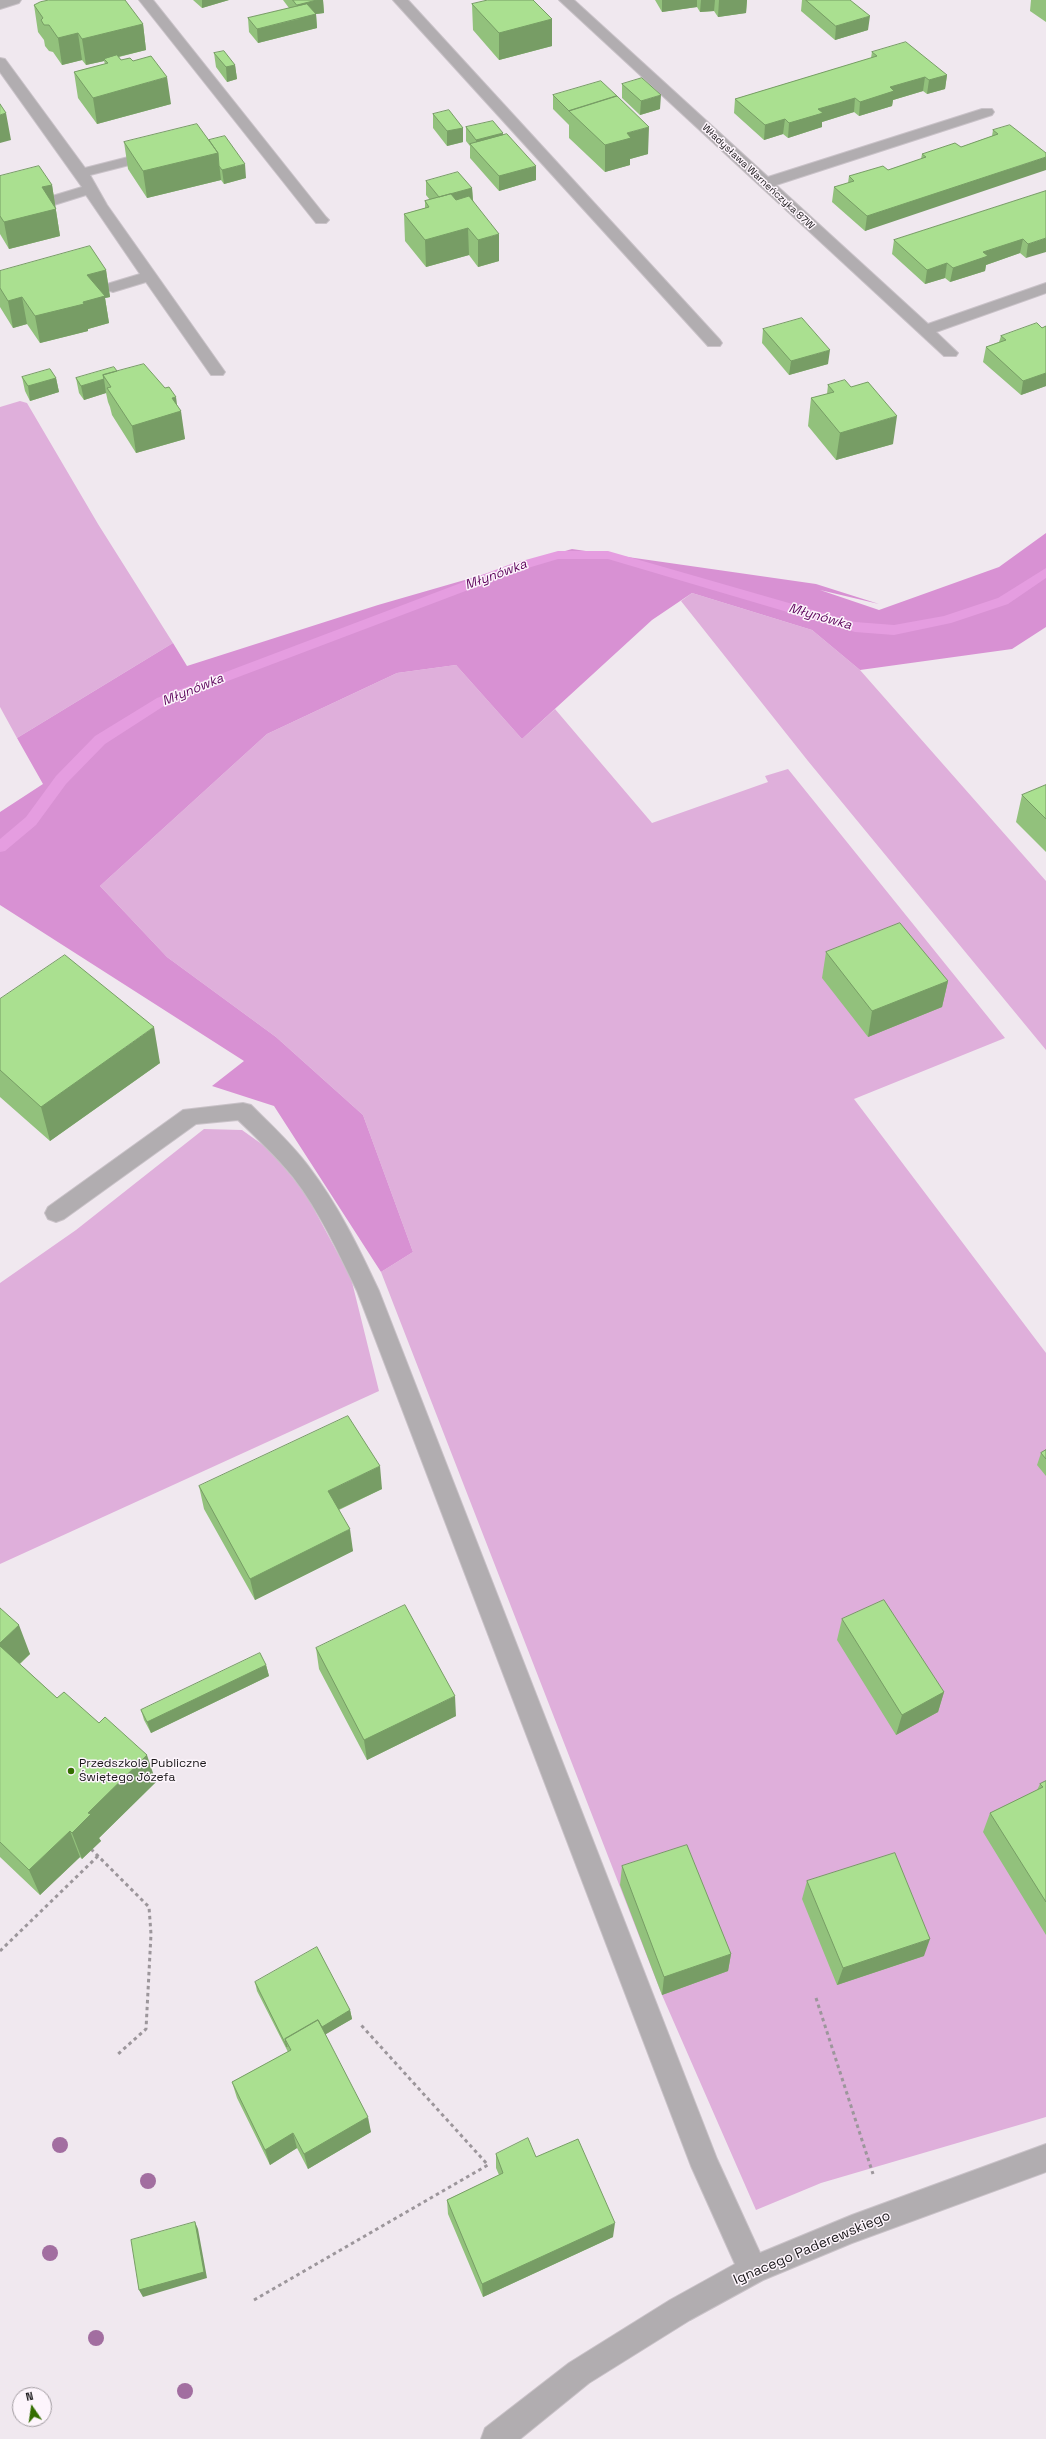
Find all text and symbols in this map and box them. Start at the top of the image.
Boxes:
street label: Władysława Warneńczyka 87W [699,122,817,232]
water label: Młynówka [463,557,529,593]
water label: Młynówka [787,601,853,633]
water label: Młynówka [160,671,226,709]
place label: Przedszkole Publiczne Świętego Józefa [79,1757,207,1785]
marker: Przedszkole Publiczne Świętego Józefa [66,1766,76,1776]
street label: Ignacego Paderewskiego [731,2207,893,2289]
north arrow [12,2387,52,2427]
text: N [24,2389,35,2404]

